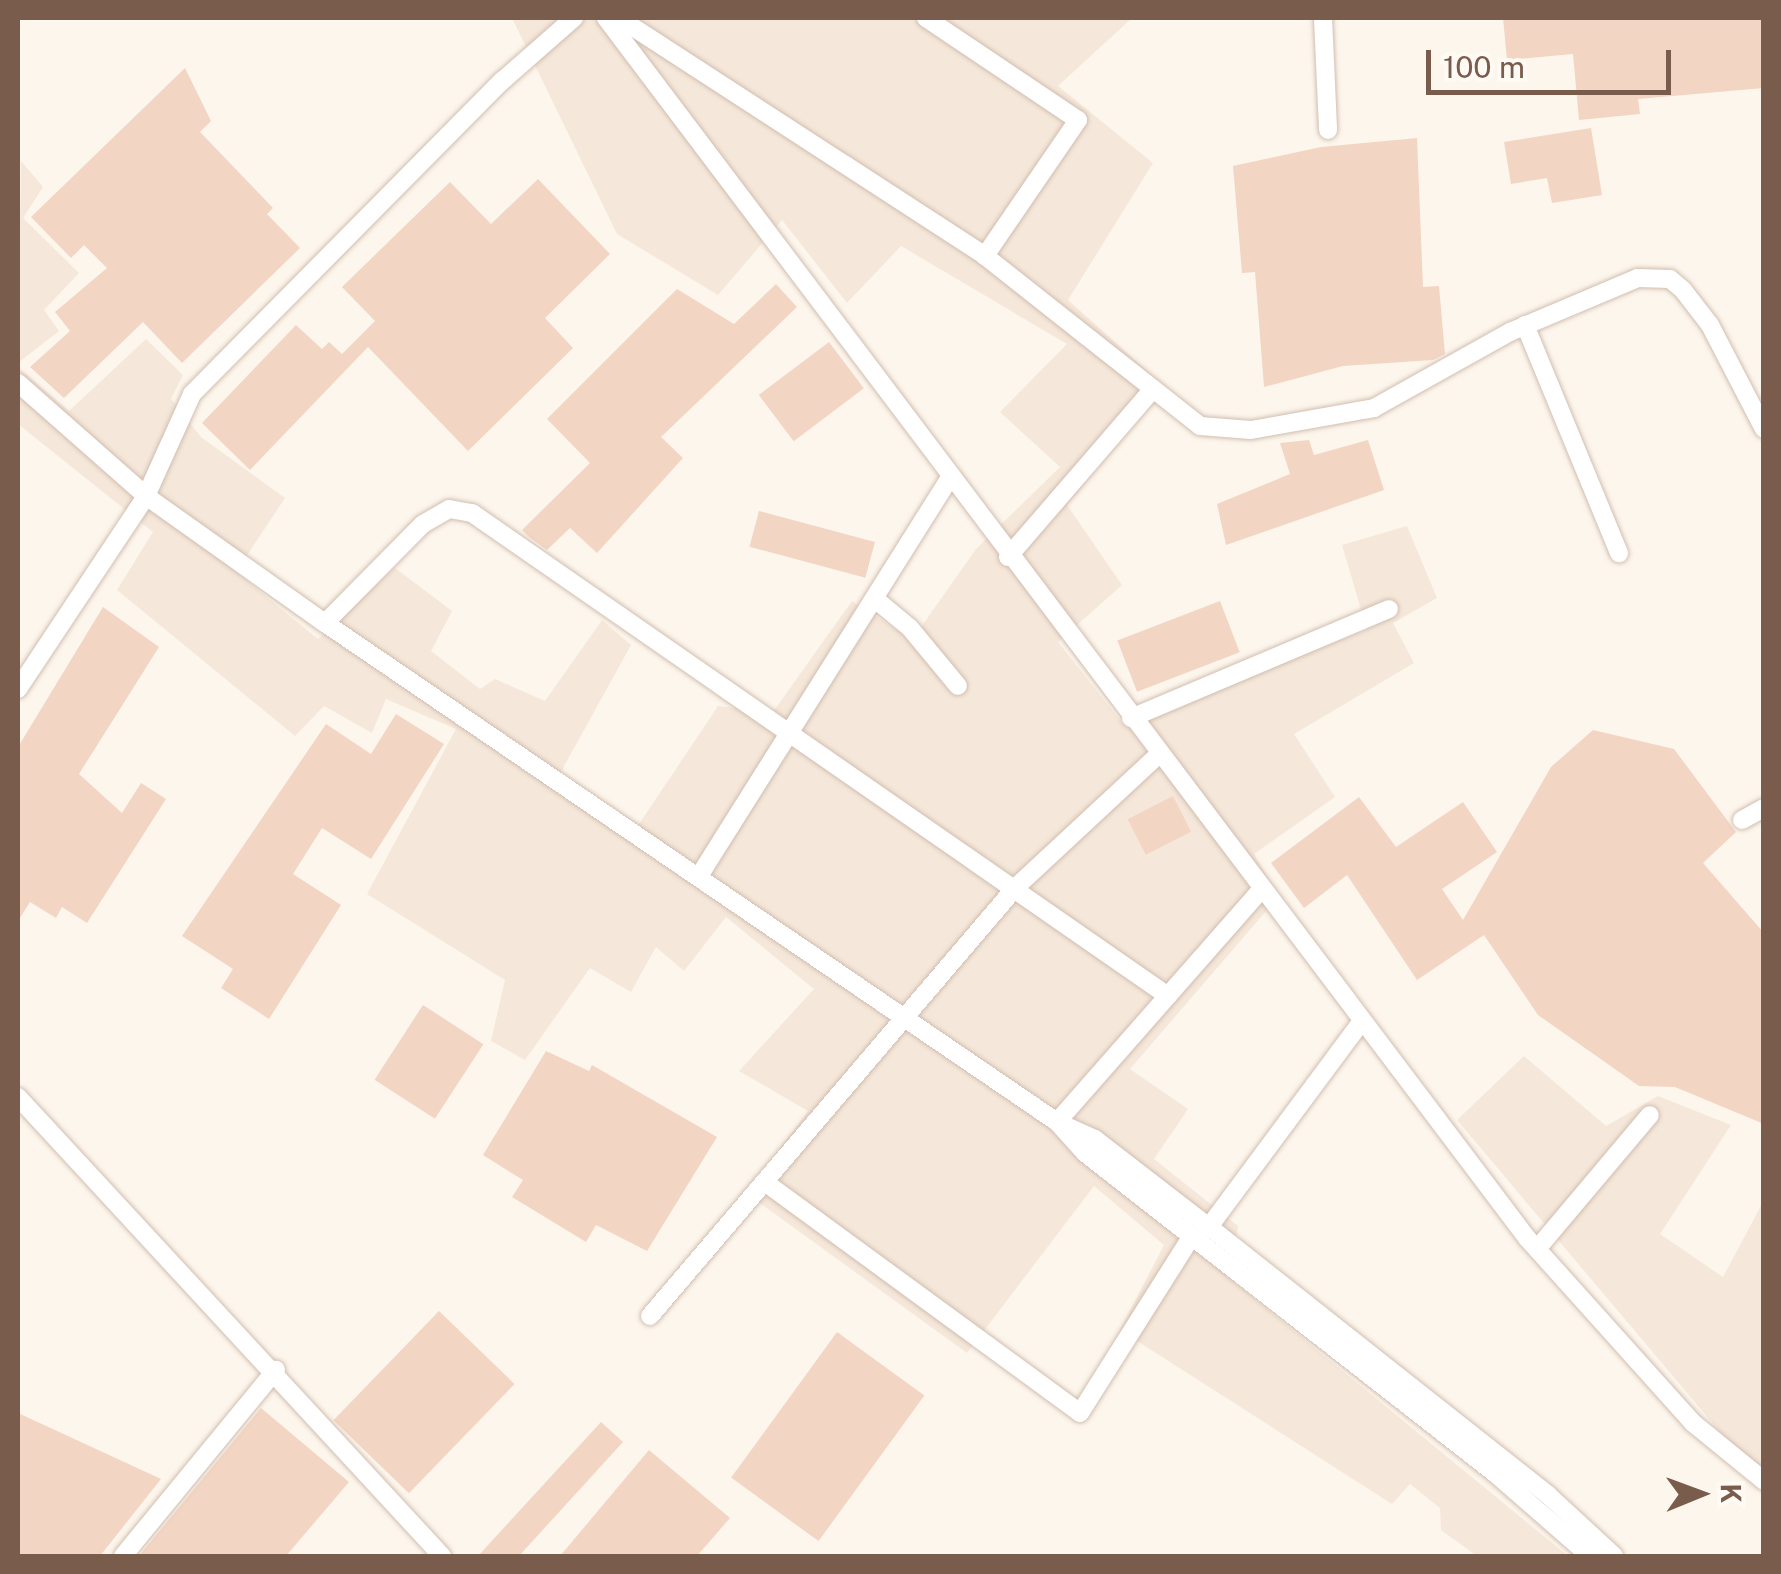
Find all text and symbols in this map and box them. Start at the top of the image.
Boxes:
scale bar [1431,30,1676,92]
text: 100 m [1443,49,1525,85]
north arrow [1651,1444,1751,1544]
text: K [1715,1483,1748,1504]

